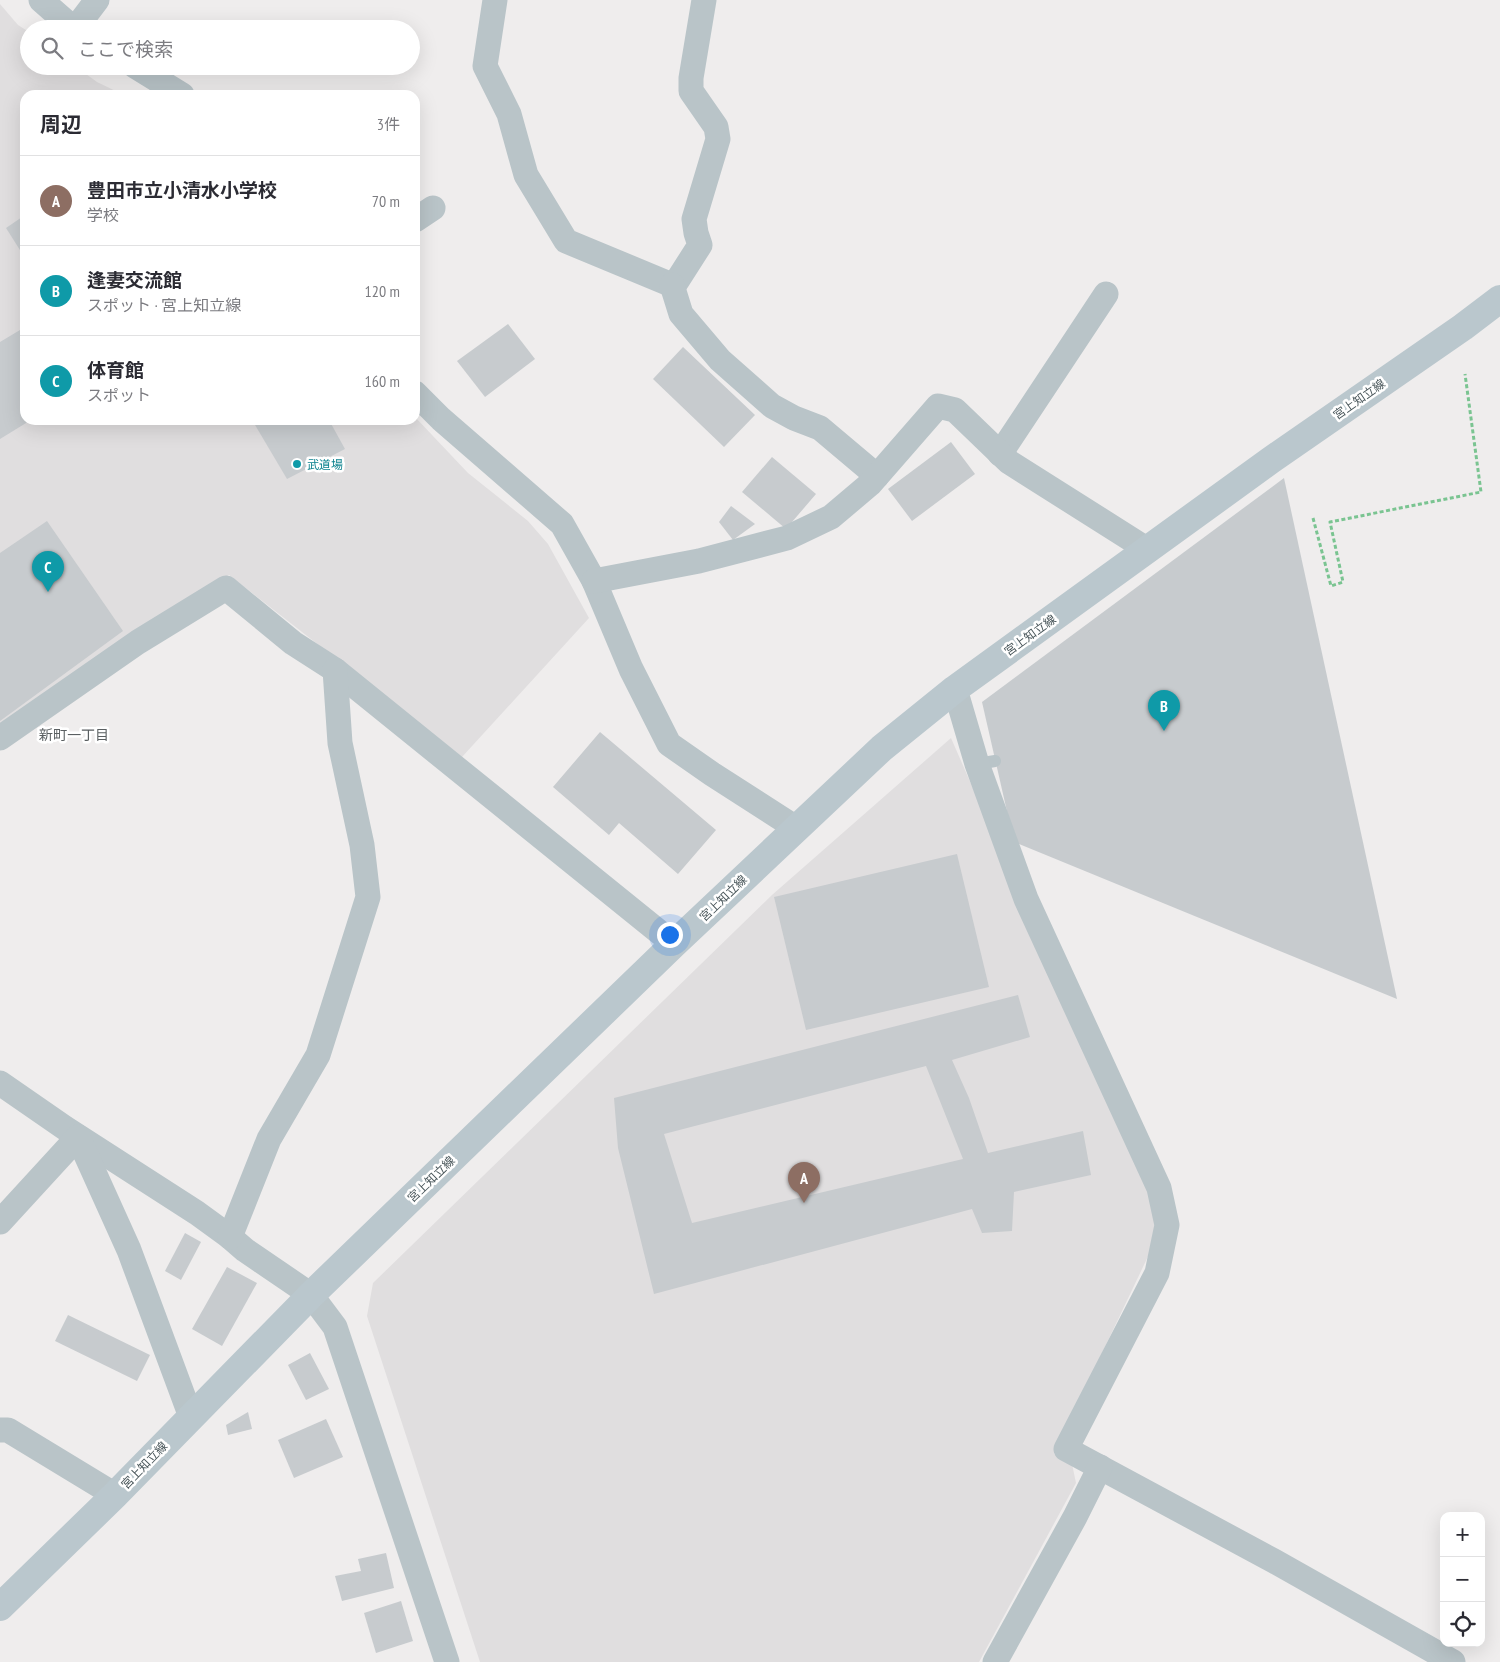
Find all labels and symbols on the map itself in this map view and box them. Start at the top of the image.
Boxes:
street label: 宮上知立線 [1330,376,1388,422]
place label: 武道場 [307,457,343,472]
marker: 武道場 [291,458,303,470]
pin: C [32,551,64,592]
street label: 宮上知立線 [1001,611,1059,659]
pin: B [1148,690,1180,731]
district label: 新町一丁目 [39,726,109,744]
street label: 宮上知立線 [696,872,750,924]
your location [657,922,683,948]
street label: 宮上知立線 [404,1153,458,1205]
pin: A [788,1162,820,1203]
street label: 宮上知立線 [118,1438,170,1492]

